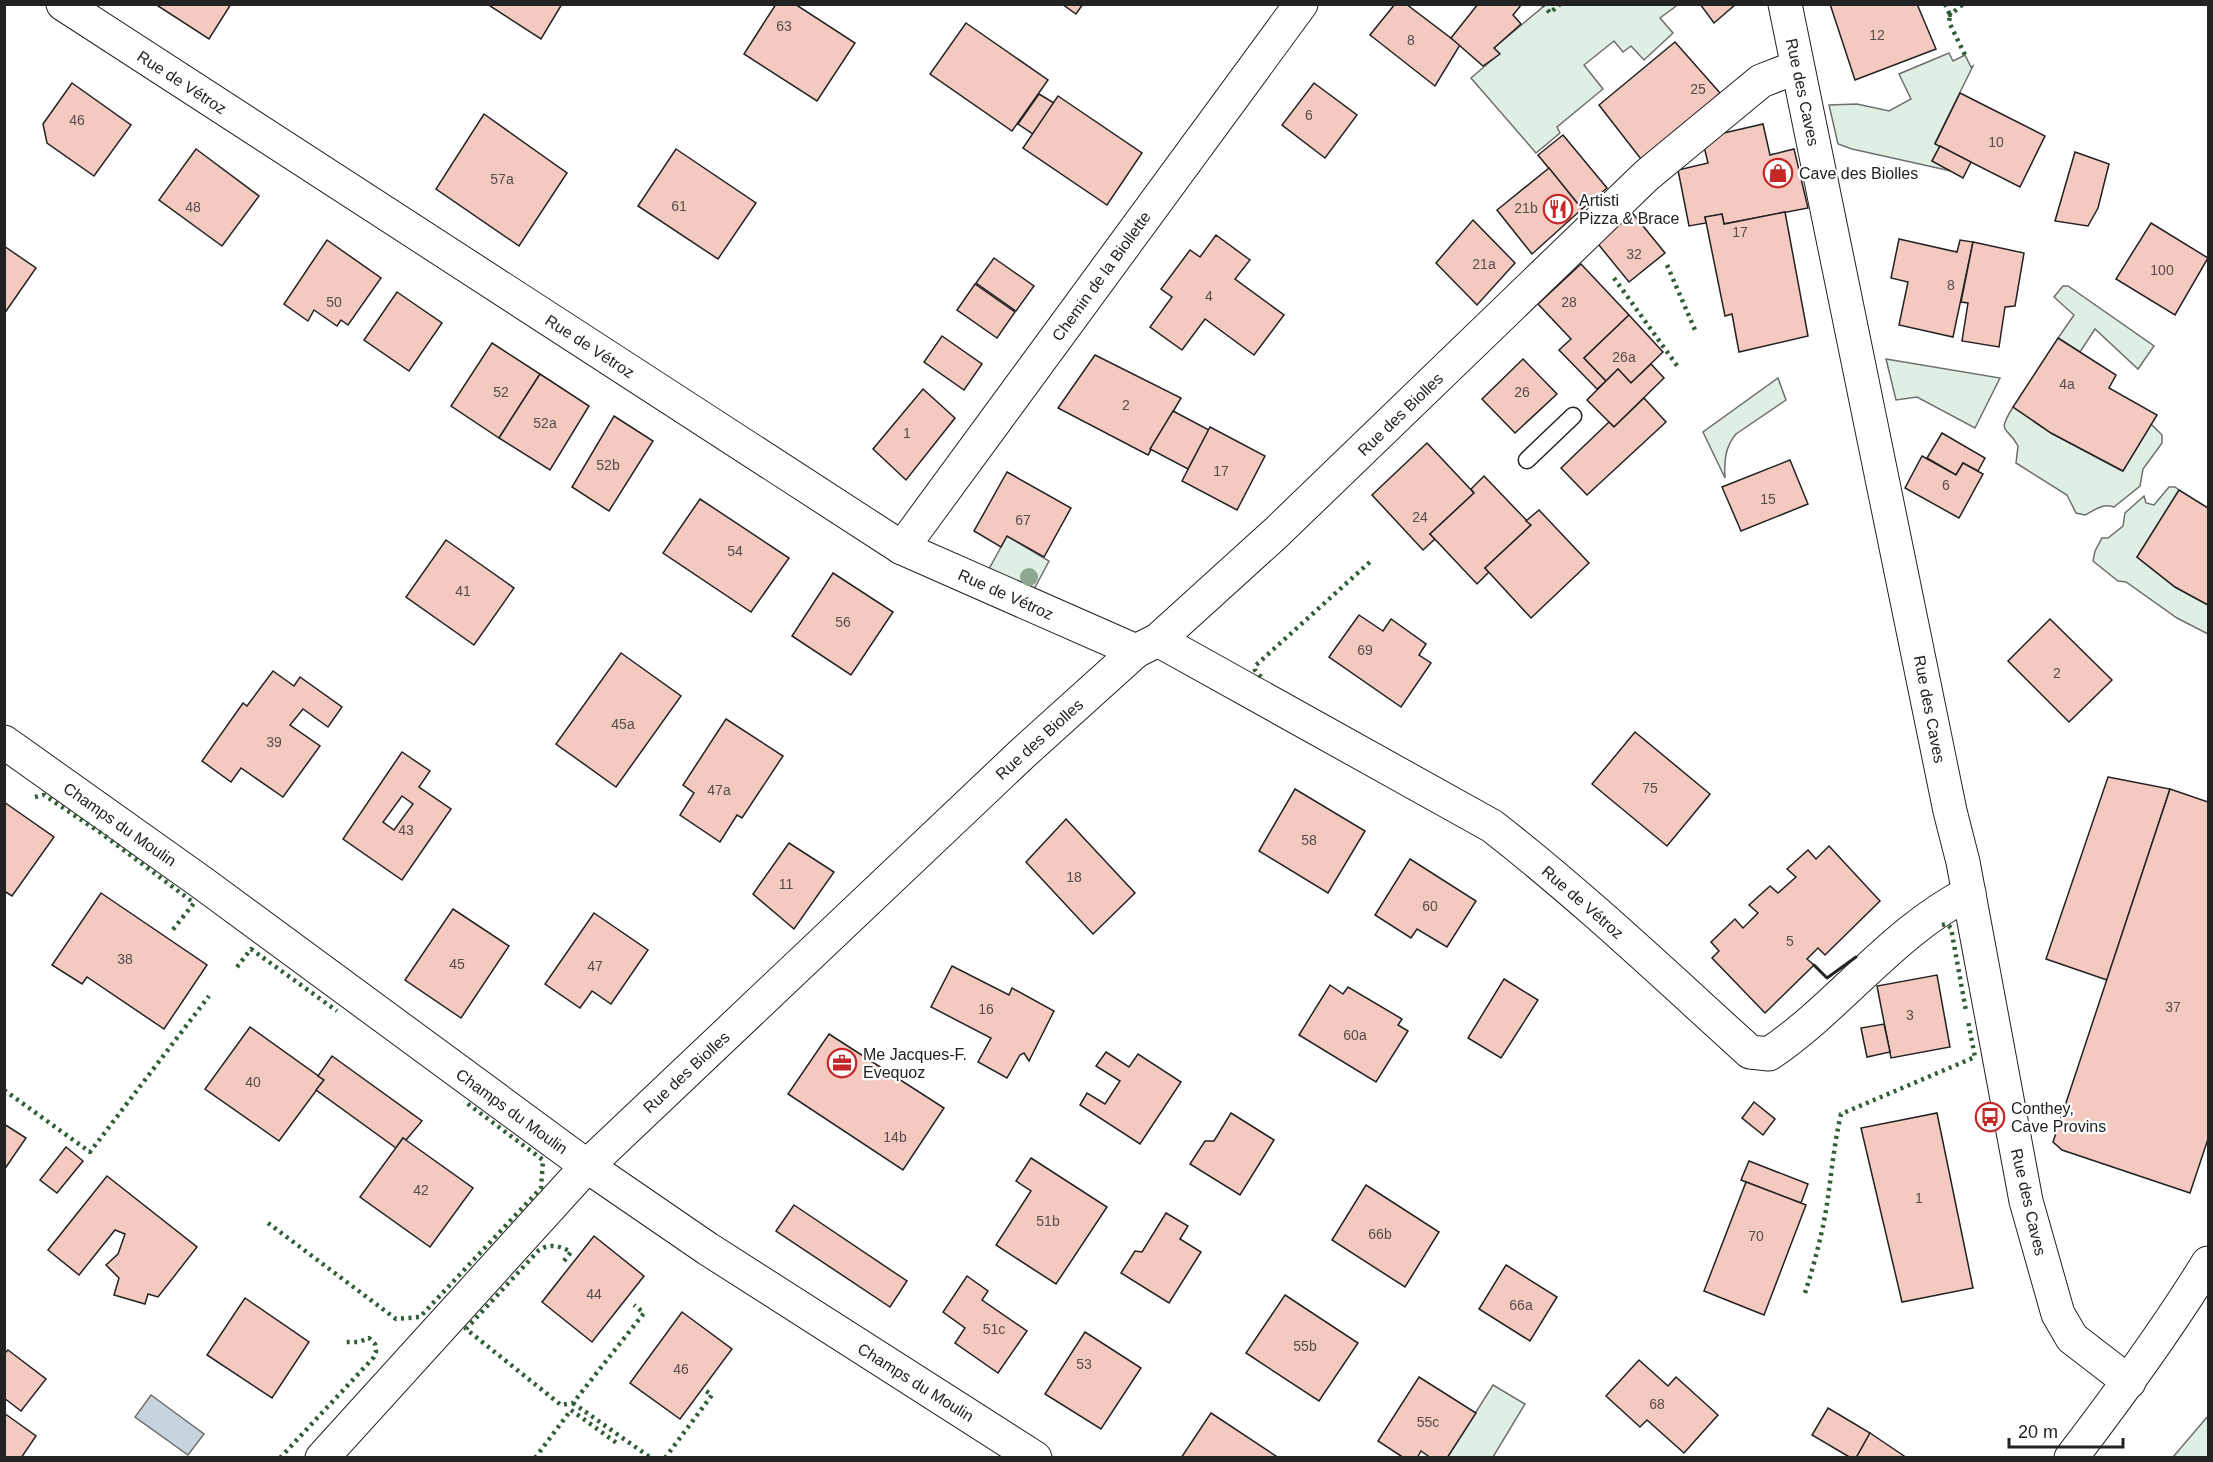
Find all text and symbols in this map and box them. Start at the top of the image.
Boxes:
house number: 63 [776,18,792,34]
house number: 12 [1869,27,1885,43]
house number: 8 [1407,32,1415,48]
street label: Rue des Caves [1783,37,1822,147]
street label: Rue de Vétroz [134,47,229,117]
house number: 25 [1690,81,1706,97]
house number: 6 [1305,107,1313,123]
house number: 46 [69,112,85,128]
house number: 10 [1988,134,2004,150]
shop icon: Cave des Biolles [1762,157,1794,189]
place label: Cave des Biolles [1799,165,1918,182]
house number: 57a [490,171,514,187]
place label: Artisti Pizza & Brace [1579,192,1680,227]
restaurant icon: Artisti Pizza & Brace [1542,193,1574,225]
house number: 61 [671,198,687,214]
house number: 48 [185,199,201,215]
house number: 21b [1514,200,1538,216]
street label: Chemin de la Biollette [1049,208,1154,344]
house number: 17 [1732,224,1748,240]
house number: 32 [1626,246,1642,262]
house number: 21a [1472,256,1496,272]
house number: 100 [2150,262,2174,278]
house number: 8 [1947,277,1955,293]
house number: 4 [1205,288,1213,304]
house number: 50 [326,294,342,310]
house number: 28 [1561,294,1577,310]
street label: Rue de Vétroz [542,311,637,381]
house number: 26a [1612,349,1636,365]
street label: Rue des Biolles [1354,370,1446,459]
house number: 4a [2059,376,2075,392]
house number: 52 [493,384,509,400]
house number: 26 [1514,384,1530,400]
house number: 2 [1122,397,1130,413]
house number: 52a [533,415,557,431]
house number: 1 [903,425,911,441]
house number: 52b [596,457,620,473]
house number: 17 [1213,463,1229,479]
house number: 6 [1942,477,1950,493]
house number: 15 [1760,491,1776,507]
house number: 24 [1412,509,1428,525]
house number: 67 [1015,512,1031,528]
house number: 54 [727,543,743,559]
street label: Rue de Vétroz [956,566,1056,623]
house number: 41 [455,583,471,599]
house number: 56 [835,614,851,630]
house number: 69 [1357,642,1373,658]
street label: Rue des Caves [1911,654,1948,764]
house number: 2 [2053,665,2061,681]
street label: Rue des Biolles [992,696,1086,783]
house number: 45a [611,716,635,732]
house number: 39 [266,734,282,750]
street label: Champs du Moulin [60,779,179,870]
house number: 75 [1642,780,1658,796]
house number: 47a [707,782,731,798]
house number: 43 [398,822,414,838]
house number: 58 [1301,832,1317,848]
street label: Rue de Vétroz [1538,862,1627,942]
house number: 18 [1066,869,1082,885]
house number: 11 [779,876,793,892]
house number: 60 [1422,898,1438,914]
house number: 5 [1786,933,1794,949]
house number: 38 [117,951,133,967]
house number: 45 [449,956,465,972]
house number: 47 [587,958,603,974]
house number: 37 [2165,999,2181,1015]
house number: 16 [978,1001,994,1017]
house number: 3 [1906,1007,1914,1023]
house number: 60a [1343,1027,1367,1043]
street label: Rue des Biolles [640,1028,733,1116]
place label: Me Jacques-F. Evequoz [863,1046,967,1081]
office icon: Me Jacques-F. Evequoz [826,1047,858,1079]
street label: Champs du Moulin [453,1065,571,1157]
house number: 40 [245,1074,261,1090]
place label: Conthey, Cave Provins [2011,1100,2106,1135]
bus stop icon: Conthey, Cave Provins [1974,1101,2006,1133]
house number: 14b [883,1129,907,1145]
street label: Rue des Caves [2008,1147,2049,1257]
house number: 42 [413,1182,429,1198]
house number: 1 [1915,1190,1923,1206]
house number: 51b [1036,1213,1060,1229]
house number: 66b [1368,1226,1392,1242]
house number: 70 [1748,1228,1764,1244]
house number: 44 [586,1286,602,1302]
house number: 66a [1509,1297,1533,1313]
house number: 51c [983,1321,1005,1337]
house number: 55b [1293,1338,1317,1354]
street label: Champs du Moulin [855,1340,977,1425]
house number: 53 [1076,1356,1092,1372]
house number: 46 [673,1361,689,1377]
house number: 68 [1649,1396,1665,1412]
scale bar [2009,1411,2123,1449]
house number: 55c [1417,1414,1439,1430]
text: 20 m [2018,1422,2058,1442]

